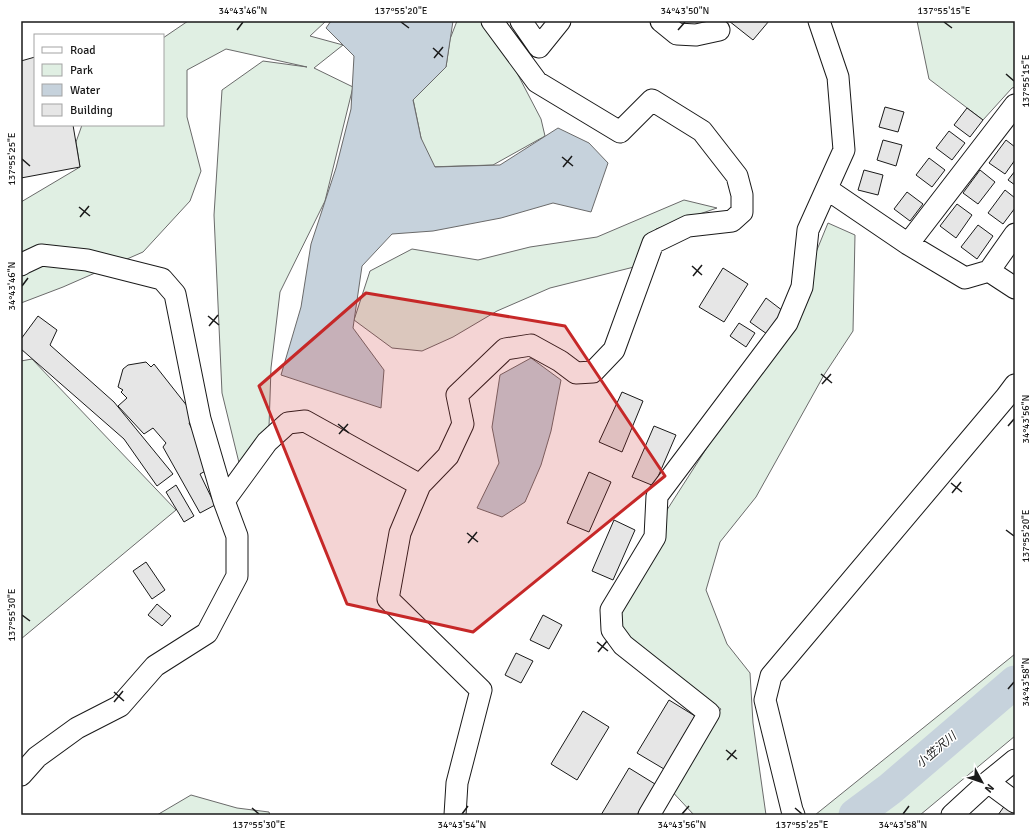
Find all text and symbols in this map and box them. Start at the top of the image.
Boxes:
text: 34°43'46"N [219,5,267,17]
text: 137°55'20"E [374,5,428,17]
text: 34°43'50"N [661,5,709,17]
text: 137°55'15"E [917,5,971,17]
legend [34,34,164,126]
text: Road [70,43,96,58]
text: 137°55'15"E [1020,54,1032,108]
text: Park [70,63,93,78]
text: Water [70,83,101,98]
text: Building [70,103,113,118]
text: 137°55'25"E [6,132,18,186]
text: 34°43'46"N [6,262,18,310]
text: 34°43'56"N [1020,395,1032,443]
text: 137°55'20"E [1020,509,1032,563]
text: 137°55'30"E [6,588,18,642]
text: 34°43'58"N [1020,658,1032,706]
water label: 小笠沢川 [913,728,961,772]
north arrow [962,762,1002,802]
text: N [982,781,997,795]
text: 137°55'30"E [232,819,286,831]
text: 34°43'54"N [438,819,486,831]
text: 34°43'56"N [658,819,706,831]
text: 137°55'25"E [775,819,829,831]
text: 34°43'58"N [879,819,927,831]

